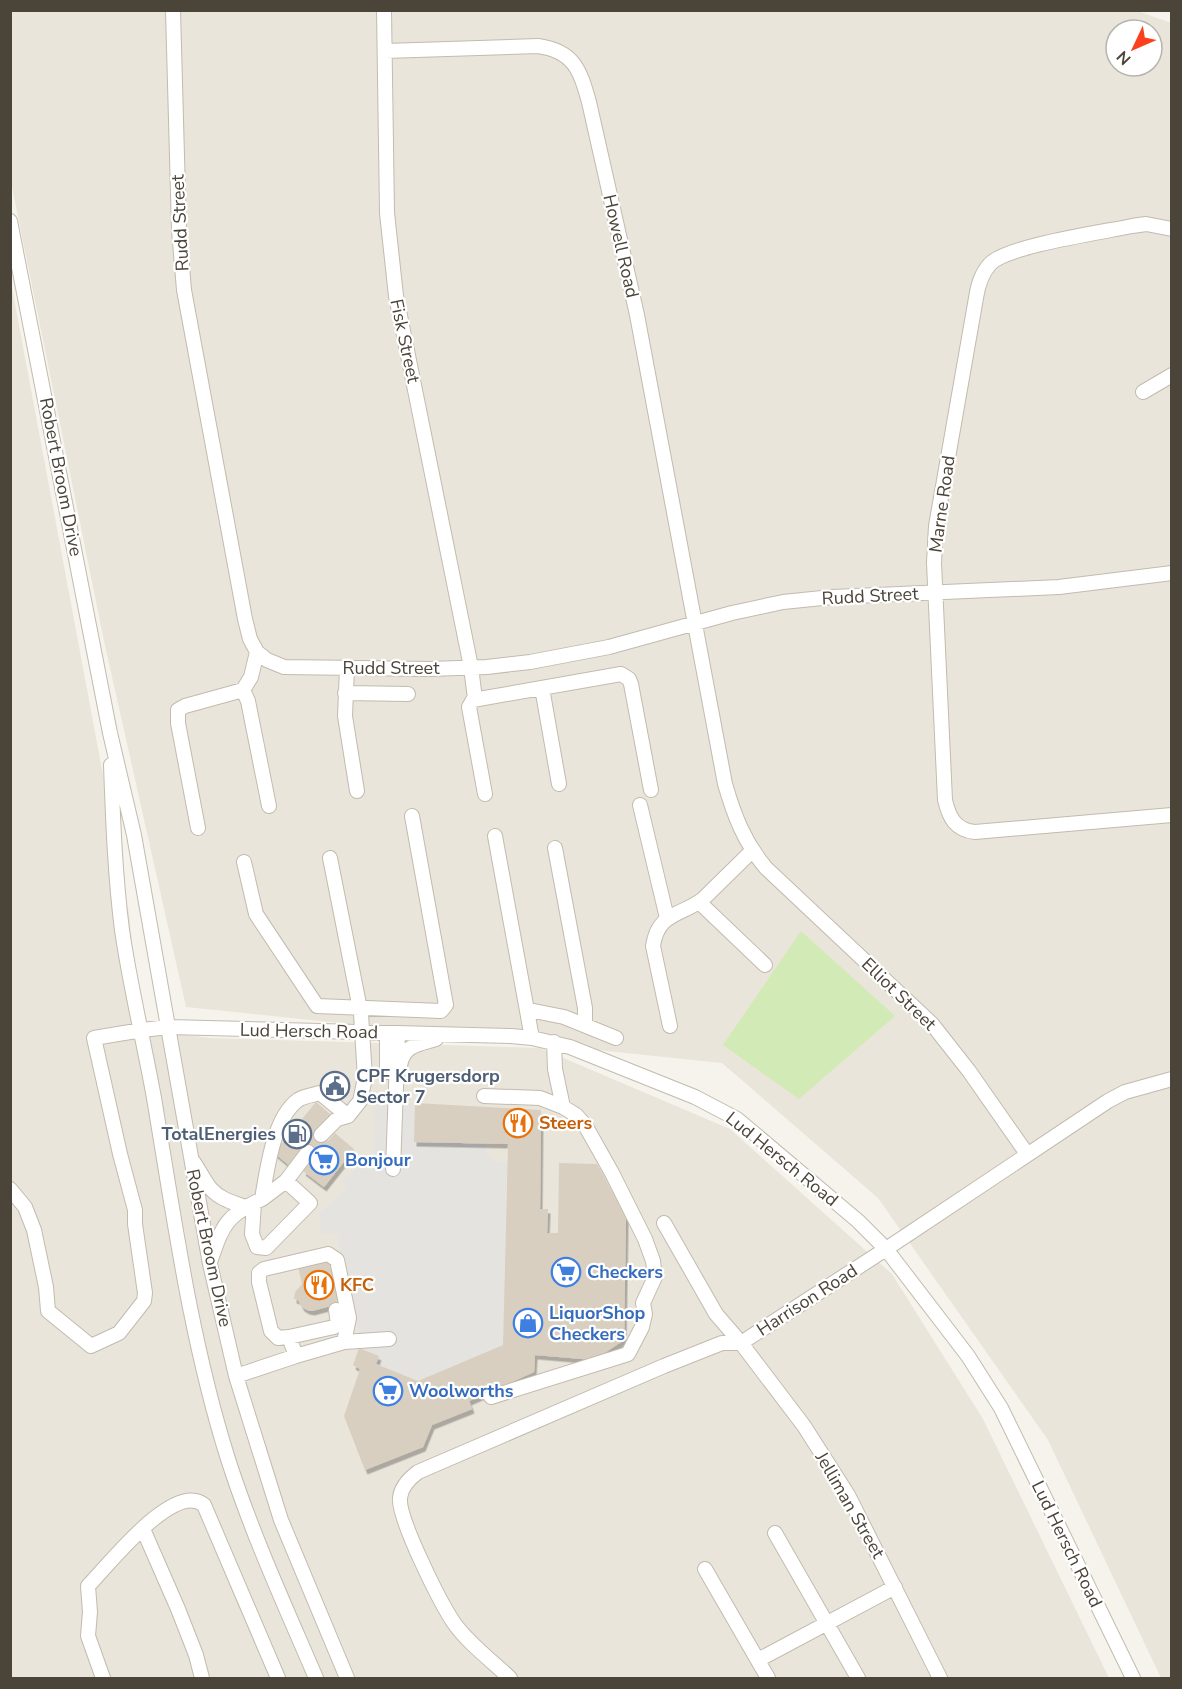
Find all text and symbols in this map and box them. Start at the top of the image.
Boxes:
north arrow [1104,18,1164,78]
text: N [1112,46,1136,70]
street label: Rudd Street [165,173,195,272]
street label: Howell Road [597,192,645,300]
street label: Fisk Street [384,297,426,386]
street label: Robert Broom Drive [34,396,88,558]
street label: Marne Road [923,454,961,554]
street label: Rudd Street [821,581,920,611]
street label: Rudd Street [343,656,440,680]
street label: Elliot Street [856,952,942,1036]
street label: Lud Hersch Road [240,1018,378,1044]
place label: CPF Krugersdorp Sector 7 [356,1064,500,1109]
public building icon: CPF Krugersdorp Sector 7 [319,1070,351,1102]
street label: Lud Hersch Road [721,1106,843,1212]
restaurant icon: Steers [502,1107,534,1139]
place label: Steers [539,1111,593,1135]
fuel station icon: TotalEnergies [281,1118,313,1150]
place label: TotalEnergies [162,1122,276,1146]
supermarket icon: Bonjour [308,1144,340,1176]
place label: Bonjour [345,1148,411,1172]
street label: Robert Broom Drive [181,1167,237,1329]
supermarket icon: Checkers [550,1256,582,1288]
street label: Harrison Road [752,1258,862,1342]
place label: Checkers [587,1260,663,1284]
restaurant icon: KFC [303,1269,335,1301]
place label: KFC [340,1273,374,1297]
place label: LiquorShop Checkers [549,1301,646,1346]
shop icon: LiquorShop Checkers [512,1307,544,1339]
supermarket icon: Woolworths [372,1375,404,1407]
place label: Woolworths [409,1379,514,1403]
street label: Jelliman Street [809,1447,891,1563]
street label: Lud Hersch Road [1026,1477,1108,1611]

